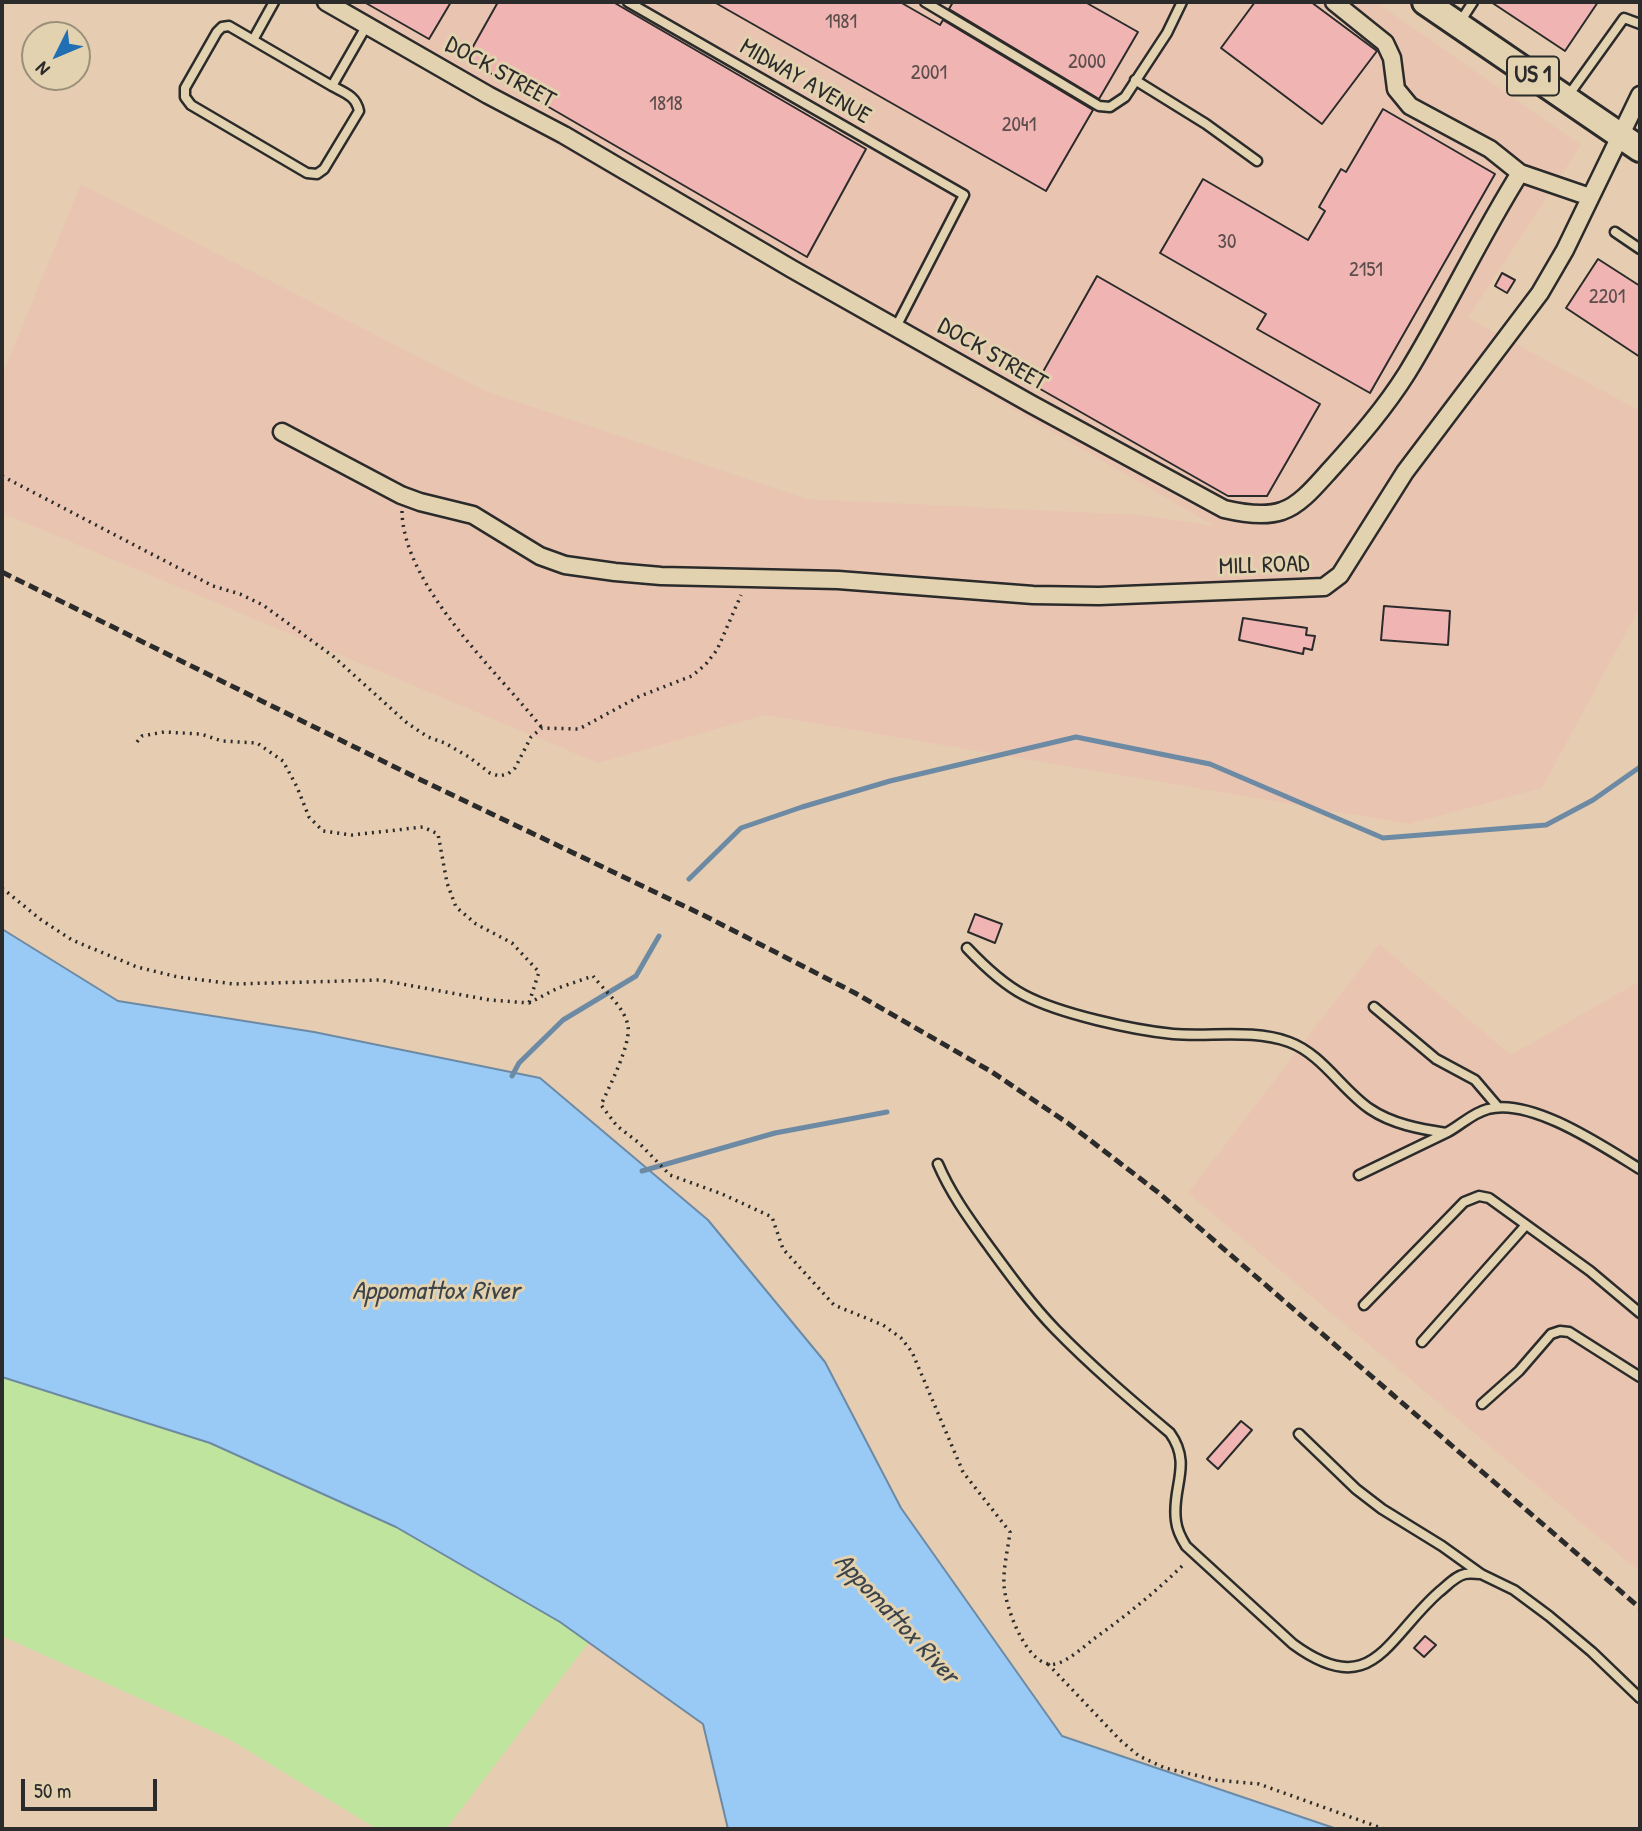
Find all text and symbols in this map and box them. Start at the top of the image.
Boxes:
house number: 1981 [825,9,857,35]
north arrow [21,21,91,91]
street label: DOCK STREET [440,31,560,115]
street label: MIDWAY AVENUE [734,33,876,131]
house number: 2000 [1068,49,1106,75]
text: N [29,56,55,82]
road number: US 1 [1507,57,1559,96]
house number: 2001 [911,60,947,86]
house number: 1818 [649,91,683,117]
house number: 2041 [1002,112,1036,138]
house number: 30 [1218,229,1236,255]
house number: 2151 [1349,257,1383,283]
house number: 2201 [1589,284,1625,310]
street label: DOCK STREET [932,312,1052,398]
street label: MILL ROAD [1218,550,1310,582]
water label: Appomattox River [352,1276,520,1308]
water label: Appomattox River [827,1547,965,1691]
scale bar [24,1764,161,1808]
text: 50 m [34,1776,71,1805]

